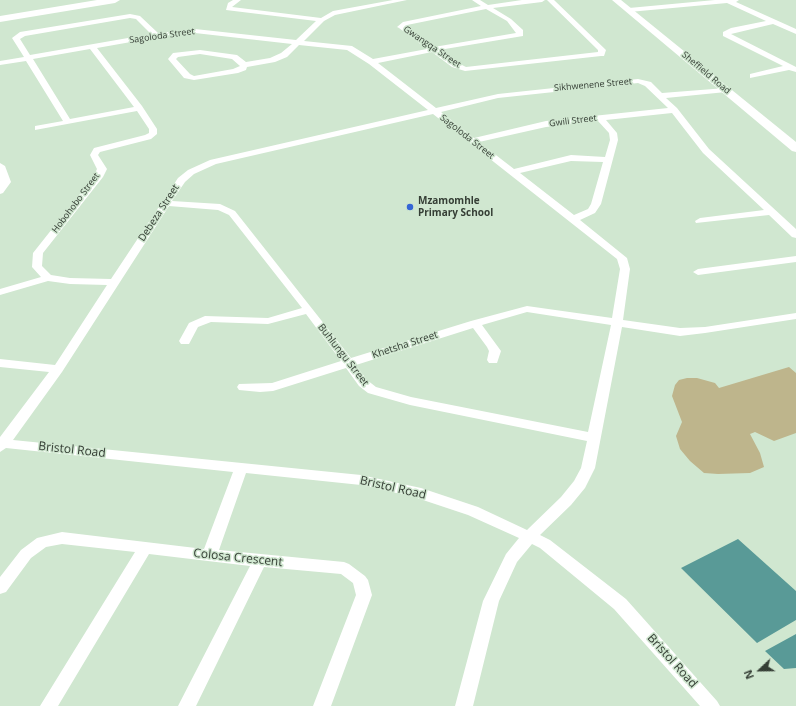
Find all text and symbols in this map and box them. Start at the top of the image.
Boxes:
street label: Gwangqa Street [401,24,463,70]
street label: Sagoloda Street [129,26,195,46]
street label: Sheffield Road [679,49,733,97]
street label: Sikhwenene Street [554,76,632,94]
street label: Sagoloda Street [438,112,496,162]
street label: Gwili Street [549,113,597,129]
street label: Hobohobo Street [50,171,102,235]
street label: Debeza Street [136,182,182,244]
place label: Mzamomhle Primary School [418,195,493,218]
marker: Mzamomhle Primary School [405,202,415,212]
street label: Buhlungu Street [315,322,371,388]
street label: Khetsha Street [371,329,439,361]
street label: Bristol Road [38,439,106,461]
street label: Bristol Road [358,473,428,503]
street label: Colosa Crescent [193,546,283,570]
street label: Bristol Road [644,631,700,691]
north arrow [740,650,780,690]
text: N [740,668,757,682]

